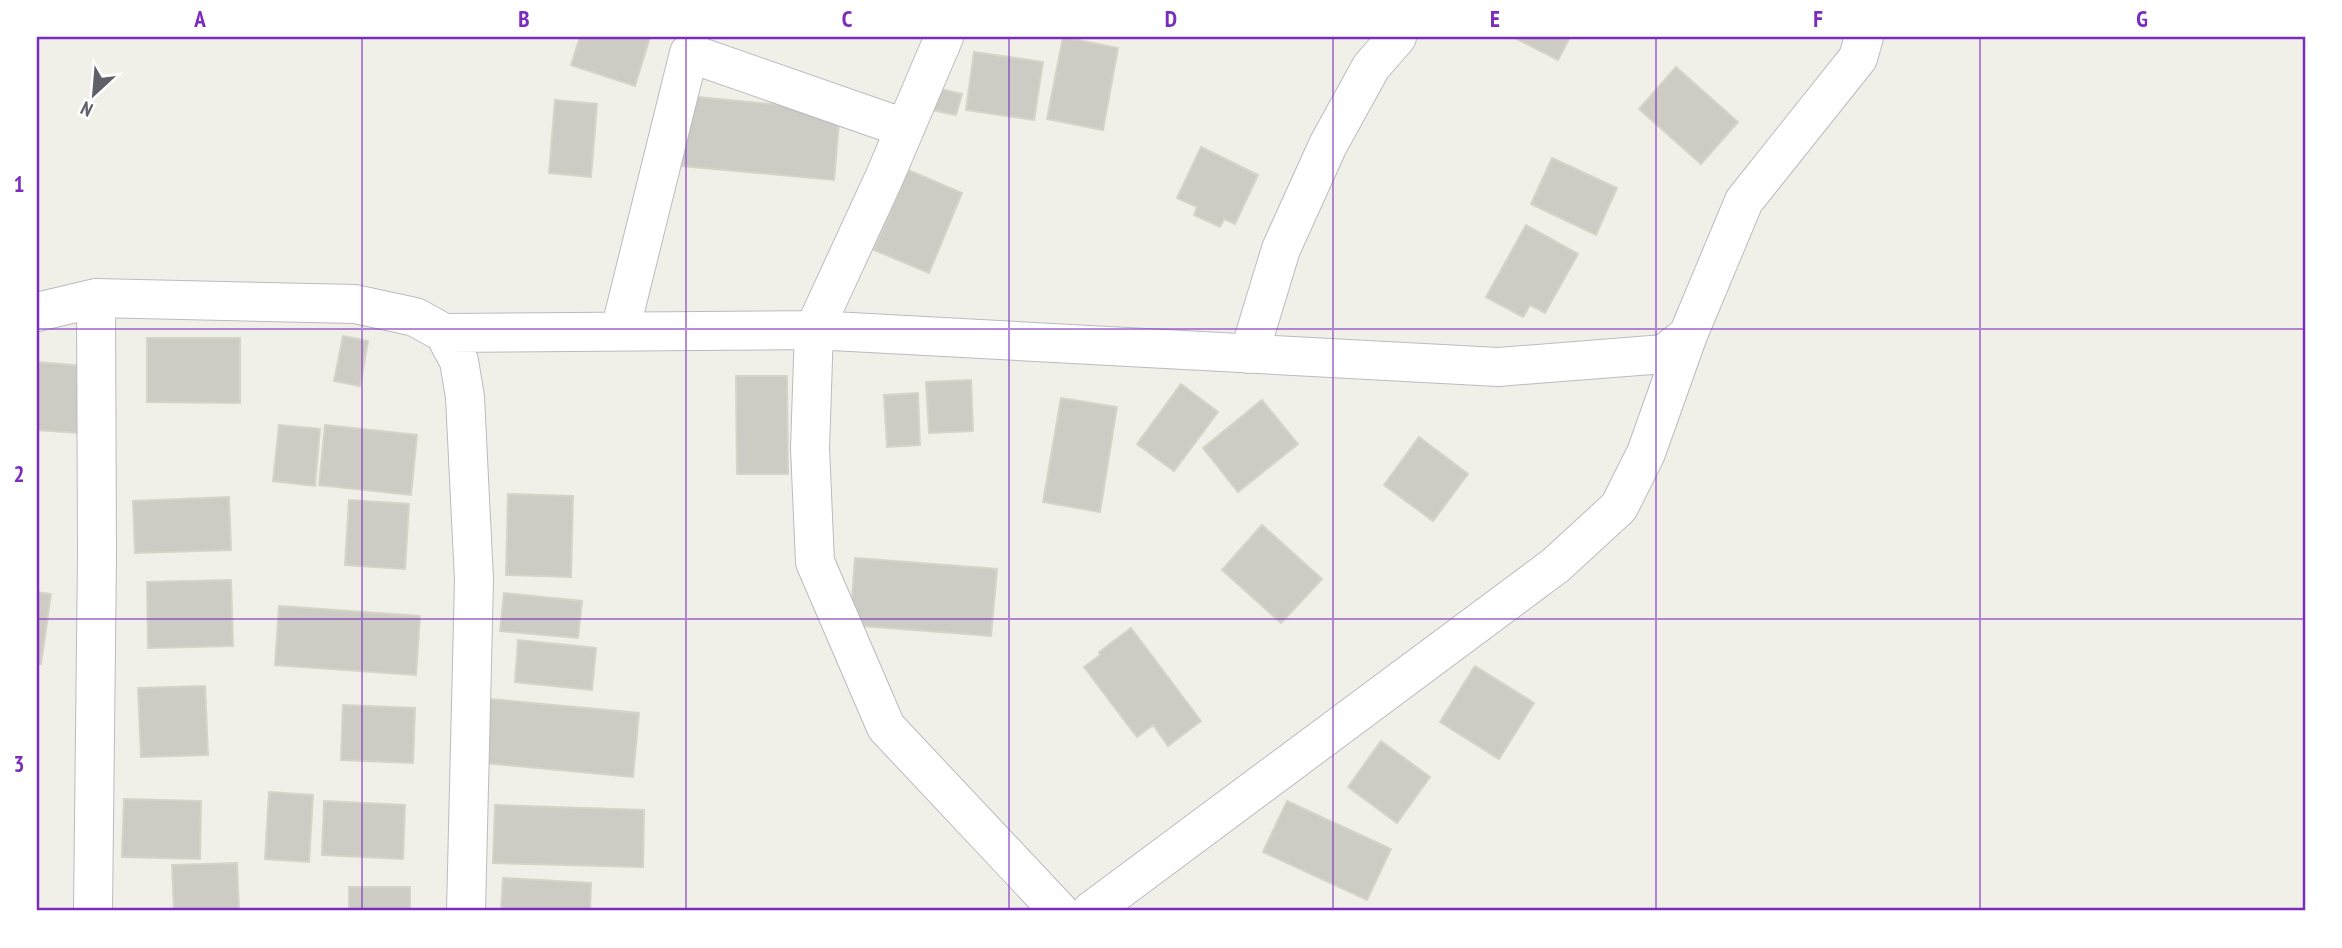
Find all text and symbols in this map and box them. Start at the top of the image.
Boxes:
text: A [193,4,206,33]
text: B [518,4,530,33]
text: C [842,4,853,33]
text: D [1165,4,1177,33]
text: E [1490,4,1500,33]
text: F [1813,4,1823,33]
text: G [2136,4,2148,33]
north arrow [60,60,130,130]
text: N [77,96,96,122]
text: 1 [14,169,25,198]
text: 2 [14,459,25,488]
text: 3 [14,749,25,778]

